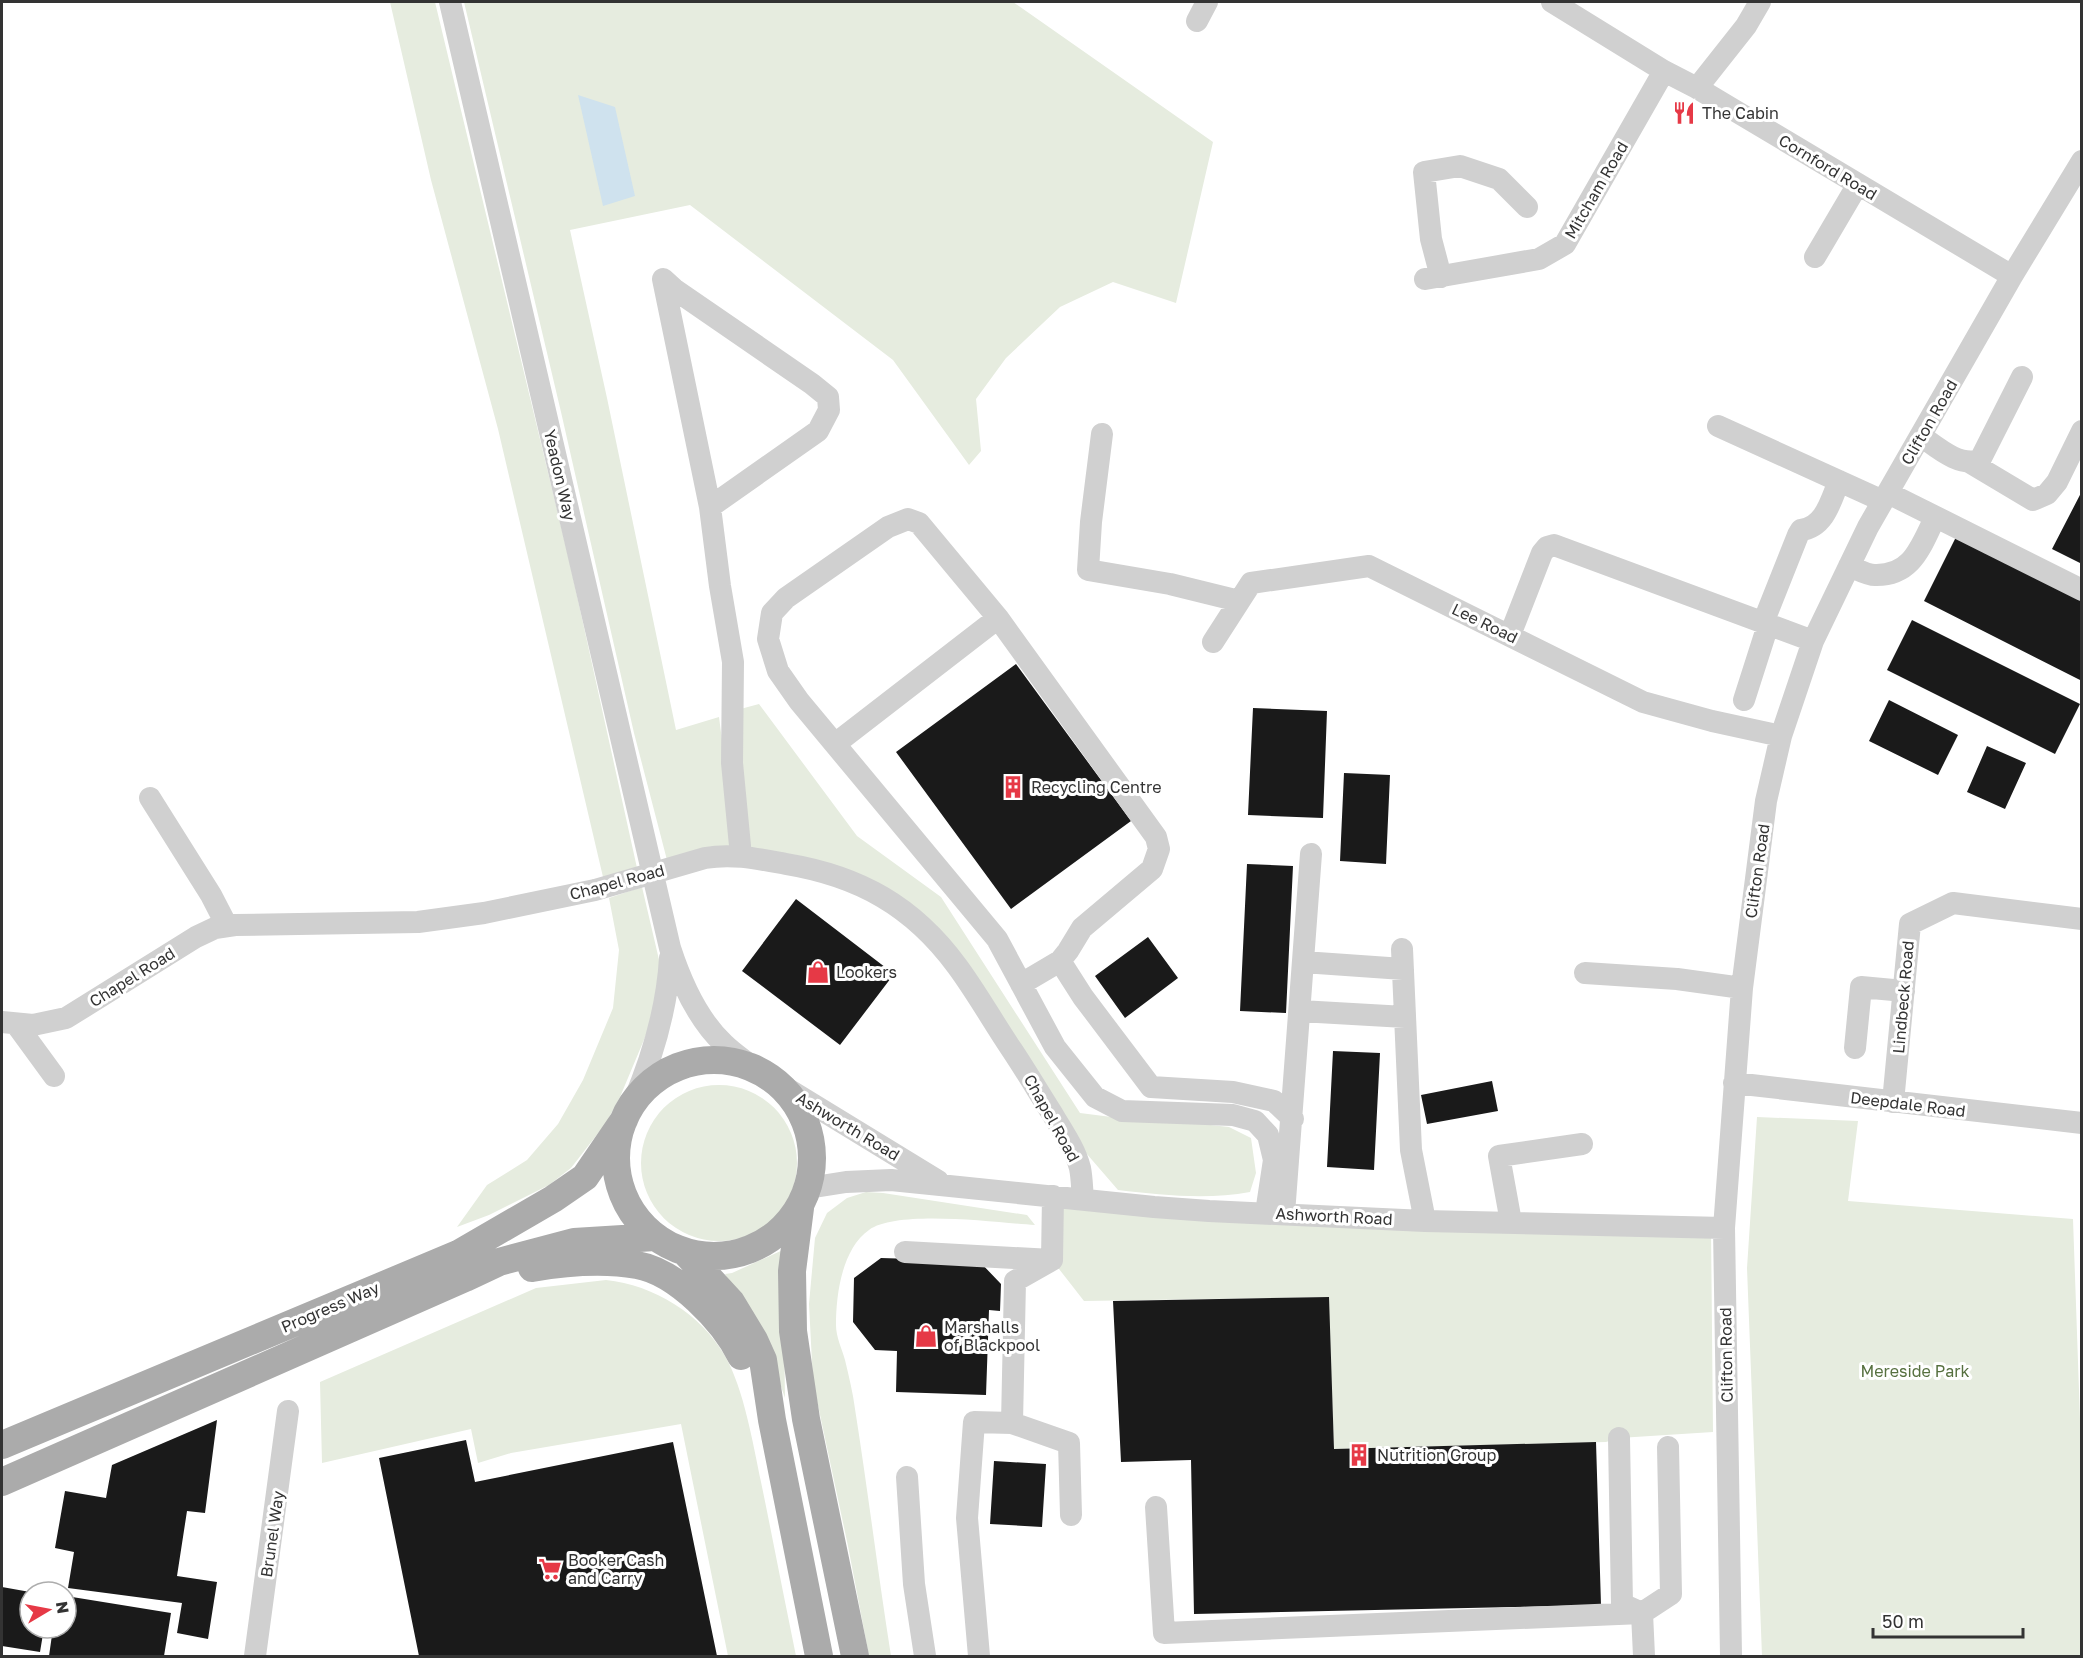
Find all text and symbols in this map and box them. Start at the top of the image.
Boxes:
restaurant icon: The Cabin [1671,100,1697,126]
place label: The Cabin [1702,103,1779,123]
street label: Cornford Road [1775,130,1881,204]
street label: Mitcham Road [1560,138,1632,242]
street label: Clifton Road [1897,376,1961,468]
street label: Yeadon Way [540,427,580,523]
street label: Lee Road [1449,599,1521,647]
building icon: Recycling Centre [1000,774,1026,800]
place label: Recycling Centre [1031,777,1161,797]
street label: Clifton Road [1740,822,1774,920]
street label: Chapel Road [567,860,667,904]
street label: Lindbeck Road [1888,940,1918,1054]
street label: Chapel Road [85,943,179,1011]
shop icon: Lookers [805,959,831,985]
place label: Lookers [836,962,897,982]
street label: Chapel Road [1020,1071,1084,1165]
street label: Ashworth Road [793,1087,903,1165]
street label: Deepdale Road [1849,1087,1967,1121]
street label: Ashworth Road [1275,1203,1393,1229]
street label: Progress Way [278,1277,382,1337]
street label: Clifton Road [1715,1307,1737,1403]
place label: Marshalls of Blackpool [944,1317,1040,1355]
shop icon: Marshalls of Blackpool [913,1323,939,1349]
park label: Mereside Park [1861,1361,1969,1381]
building icon: Nutrition Group [1346,1442,1372,1468]
place label: Nutrition Group [1377,1445,1497,1465]
street label: Brunel Way [256,1489,288,1579]
place label: Booker Cash and Carry [568,1550,664,1588]
supermarket icon: Booker Cash and Carry [537,1556,563,1582]
north arrow [18,1580,78,1640]
text: N [52,1600,74,1615]
scale bar [1873,1601,2023,1639]
text: 50 m [1882,1610,1924,1632]

